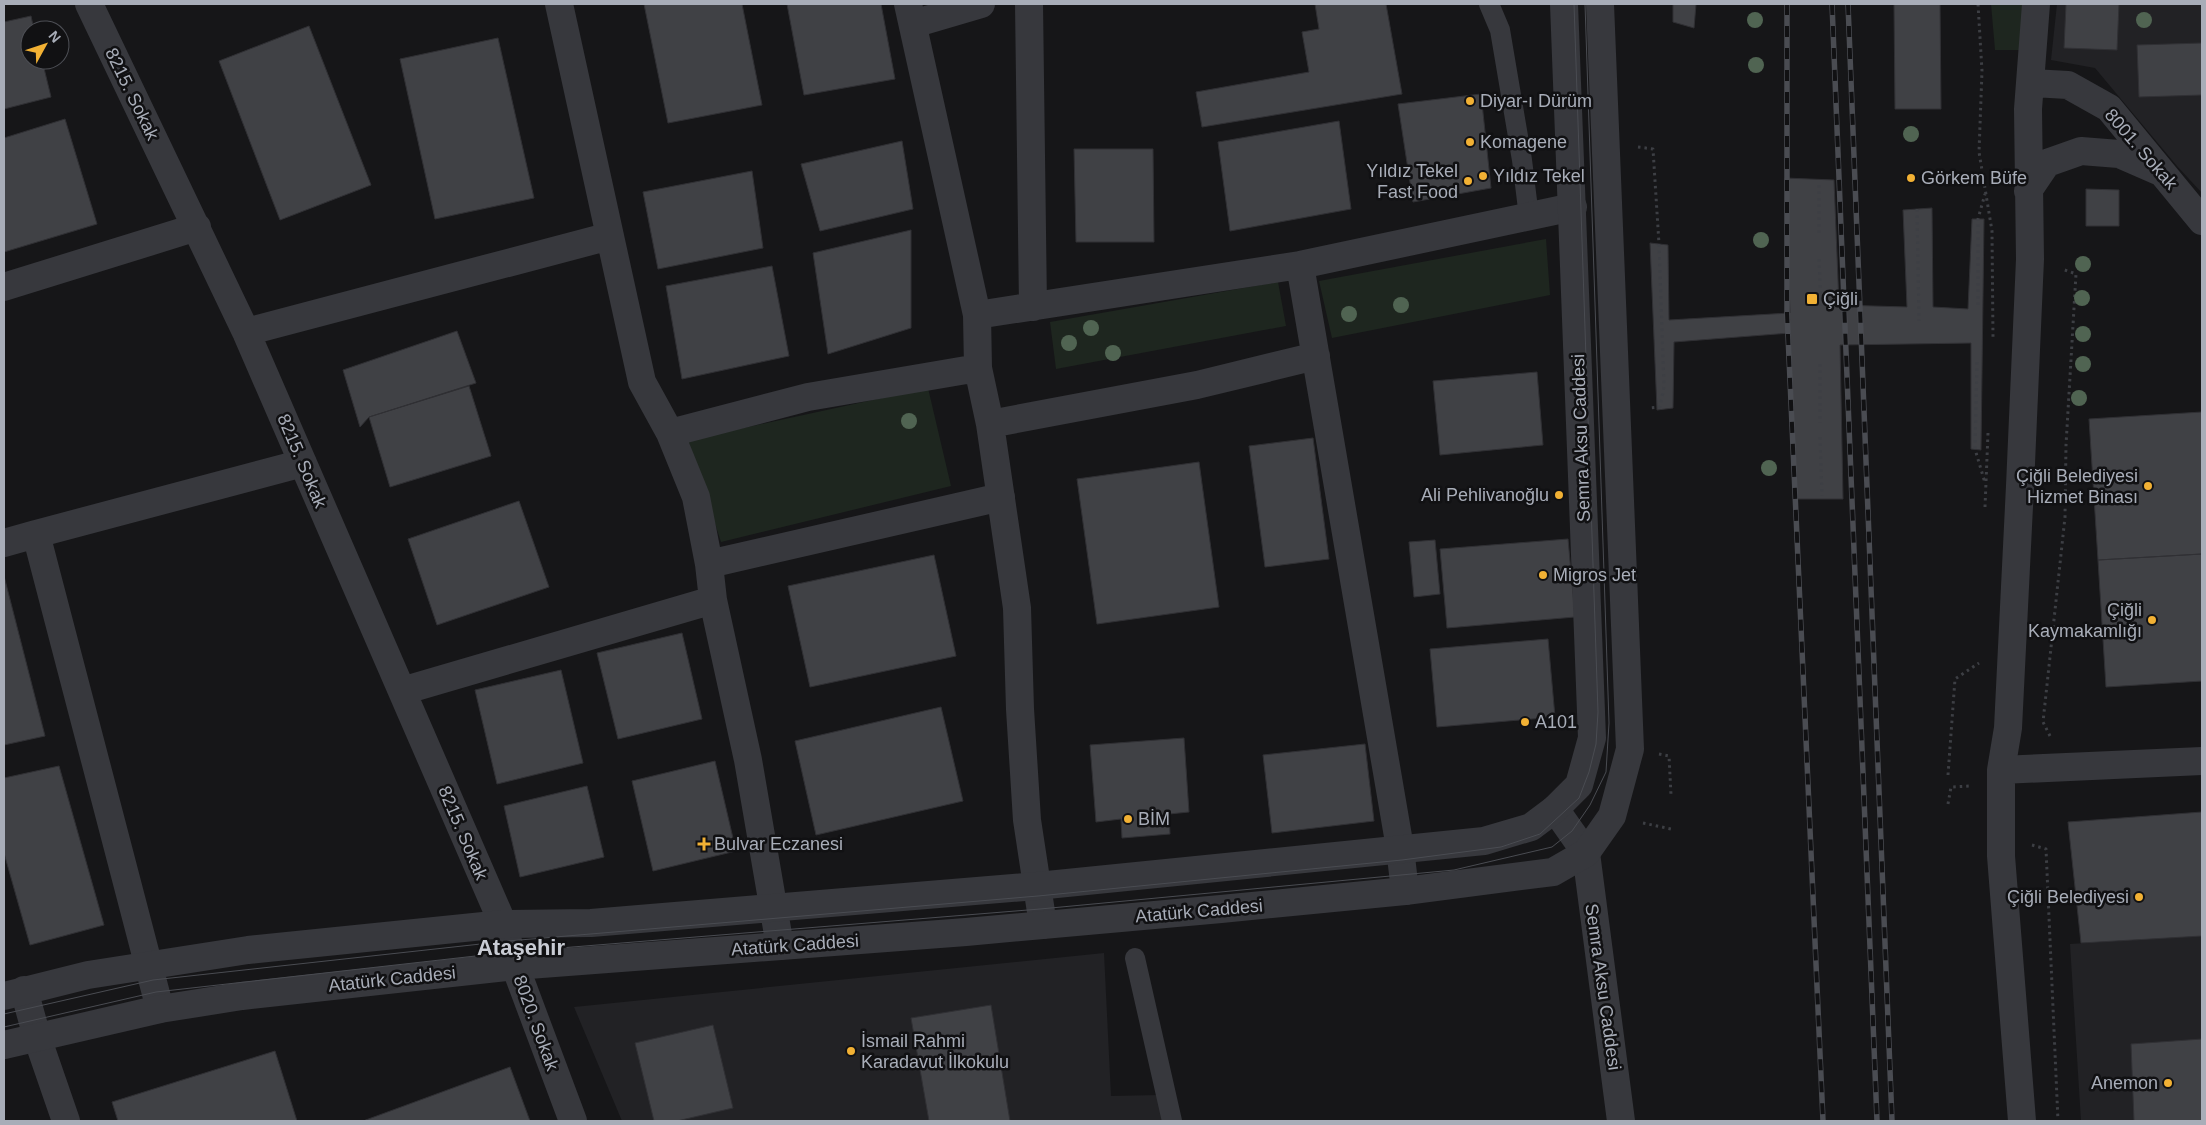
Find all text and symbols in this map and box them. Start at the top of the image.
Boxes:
north arrow [20,20,70,70]
text: N [46,28,64,46]
street label: 8215. Sokak [101,45,163,144]
place label: Diyar-ı Dürüm [1480,91,1592,111]
marker: Diyar-ı Dürüm [1464,95,1476,107]
street label: 8001. Sokak [2101,105,2182,194]
place label: Komagene [1480,132,1567,152]
marker: Komagene [1464,136,1476,148]
place label: Yıldız Tekel Fast Food [1366,161,1458,202]
place label: Yıldız Tekel [1493,166,1585,186]
place label: Görkem Büfe [1921,168,2027,188]
marker: Yıldız Tekel [1477,170,1489,182]
marker: Görkem Büfe [1905,172,1917,184]
marker: Yıldız Tekel Fast Food [1462,175,1474,187]
place label: Çiğli [1823,289,1858,309]
marker: Çiğli [1805,292,1819,306]
street label: Semra Aksu Caddesi [1568,354,1594,522]
street label: 8215. Sokak [273,411,331,512]
place label: Çiğli Belediyesi Hizmet Binası [2016,466,2138,507]
marker: Çiğli Belediyesi Hizmet Binası [2142,480,2154,492]
place label: Ali Pehlivanoğlu [1421,485,1549,505]
marker: Ali Pehlivanoğlu [1553,489,1565,501]
place label: Migros Jet [1553,565,1636,585]
marker: Migros Jet [1537,569,1549,581]
place label: Çiğli Kaymakamlığı [2028,600,2142,641]
marker: Çiğli Kaymakamlığı [2146,614,2158,626]
place label: A101 [1535,712,1577,732]
marker: A101 [1519,716,1531,728]
street label: 8215. Sokak [434,783,492,884]
place label: BİM [1138,809,1170,829]
marker: BİM [1122,813,1134,825]
place label: Bulvar Eczanesi [714,834,843,854]
marker: Bulvar Eczanesi [698,838,710,850]
place label: Çiğli Belediyesi [2007,887,2129,907]
marker: Çiğli Belediyesi [2133,891,2145,903]
street label: Atatürk Caddesi [1134,895,1264,927]
street label: Semra Aksu Caddesi [1581,902,1625,1072]
street label: Atatürk Caddesi [730,931,860,959]
district label: Ataşehir [477,935,565,960]
street label: Atatürk Caddesi [327,962,457,996]
street label: 8020. Sokak [509,973,563,1074]
place label: İsmail Rahmi Karadavut İlkokulu [861,1031,1009,1072]
marker: İsmail Rahmi Karadavut İlkokulu [845,1045,857,1057]
place label: Anemon [2091,1073,2158,1093]
marker: Anemon [2162,1077,2174,1089]

